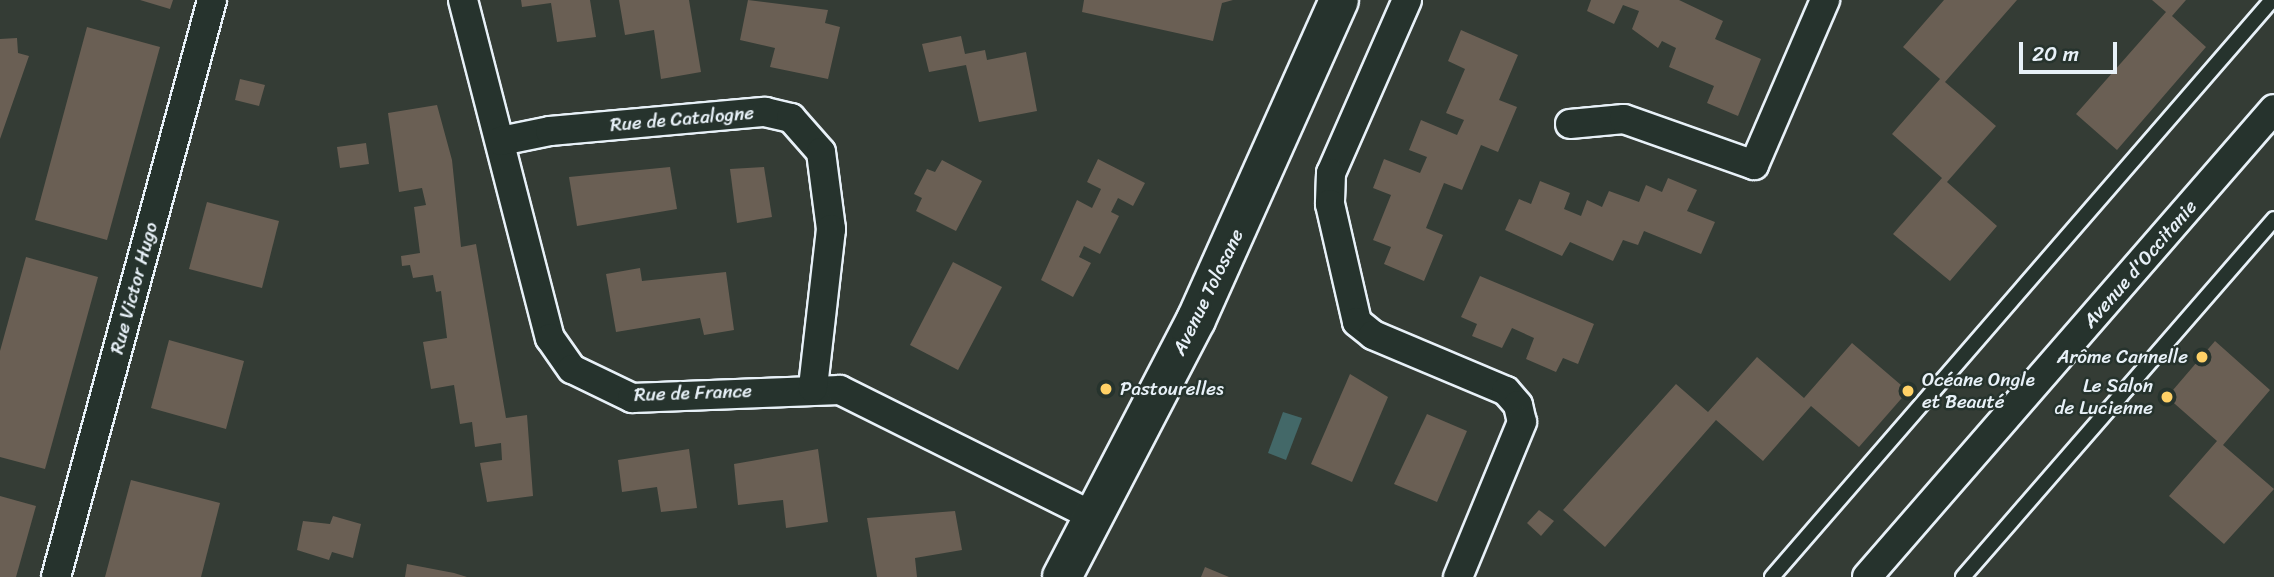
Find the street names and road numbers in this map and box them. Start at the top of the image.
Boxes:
street label: Rue de Catalogne [609,101,755,137]
street label: Avenue d'Occitanie [2078,195,2202,333]
street label: Rue Victor Hugo [105,219,163,357]
street label: Avenue Tolosane [1168,225,1248,359]
street label: Rue de France [633,380,753,406]

